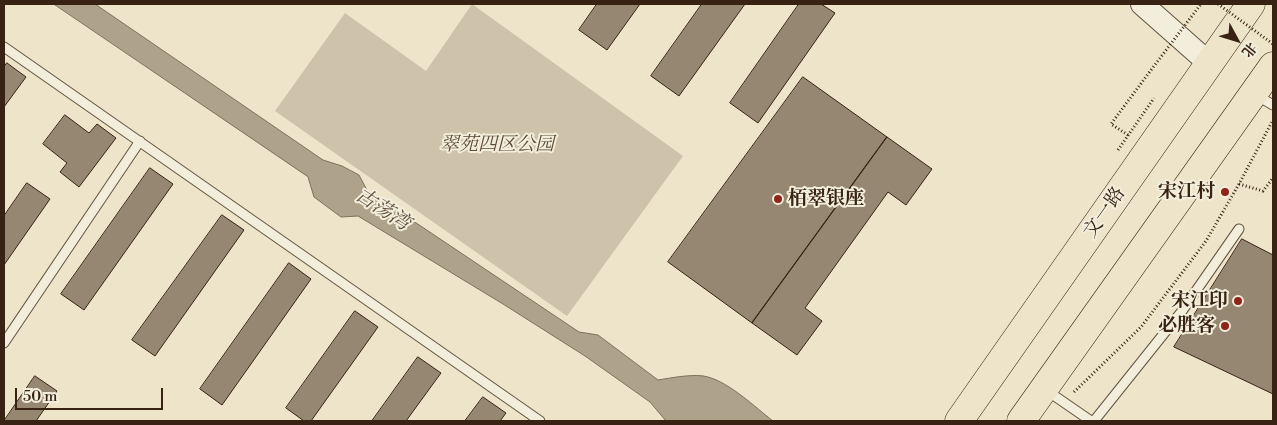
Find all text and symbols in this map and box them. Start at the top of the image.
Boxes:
north arrow [1212,15,1262,65]
text: 北 [1237,38,1260,61]
park label: 翠苑四区公园 [440,134,554,156]
place label: 宋江村 [1158,181,1215,203]
street label: 文一路 [1079,183,1131,243]
water label: 古荡湾 [350,184,414,236]
marker: 宋江村 [1219,186,1231,198]
place label: 栢翠银座 [788,188,864,210]
marker: 栢翠银座 [772,193,784,205]
place label: 宋江印 [1171,290,1228,312]
marker: 宋江印 [1232,295,1244,307]
place label: 必胜客 [1158,315,1215,337]
marker: 必胜客 [1219,320,1231,332]
scale bar [18,378,165,410]
text: 50 m [23,387,57,406]

